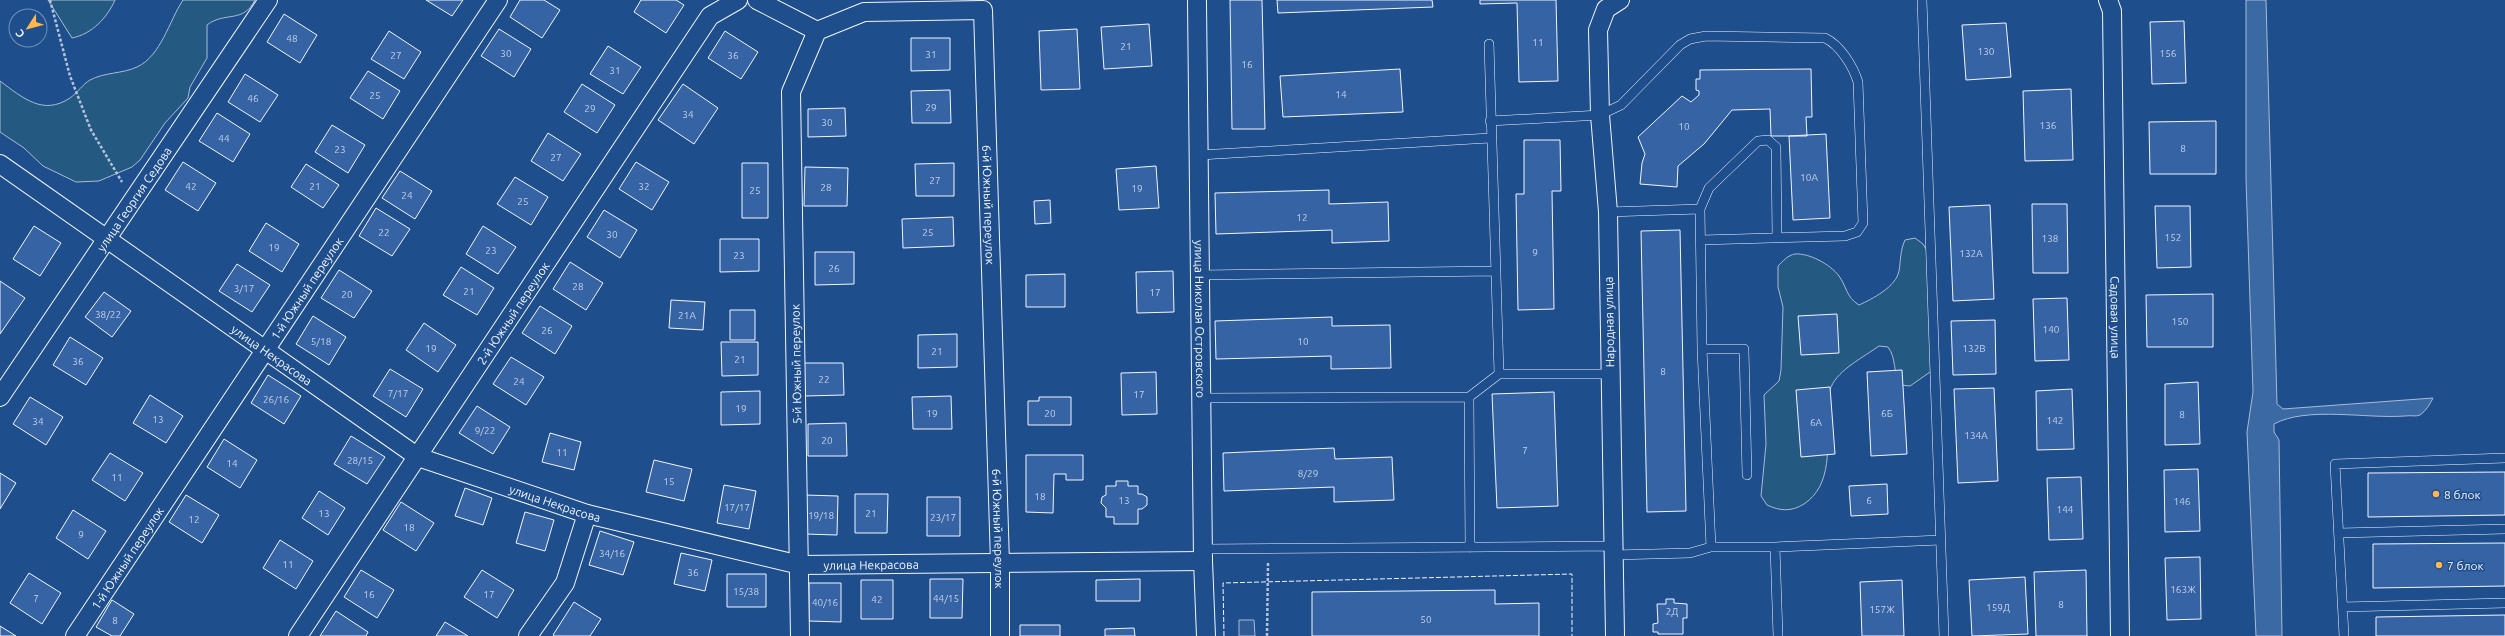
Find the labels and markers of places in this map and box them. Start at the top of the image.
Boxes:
place label: 8 блок [2444,488,2481,501]
marker: 8 блок [2431,489,2441,499]
place label: 7 блок [2447,559,2484,572]
marker: 7 блок [2434,560,2444,570]

